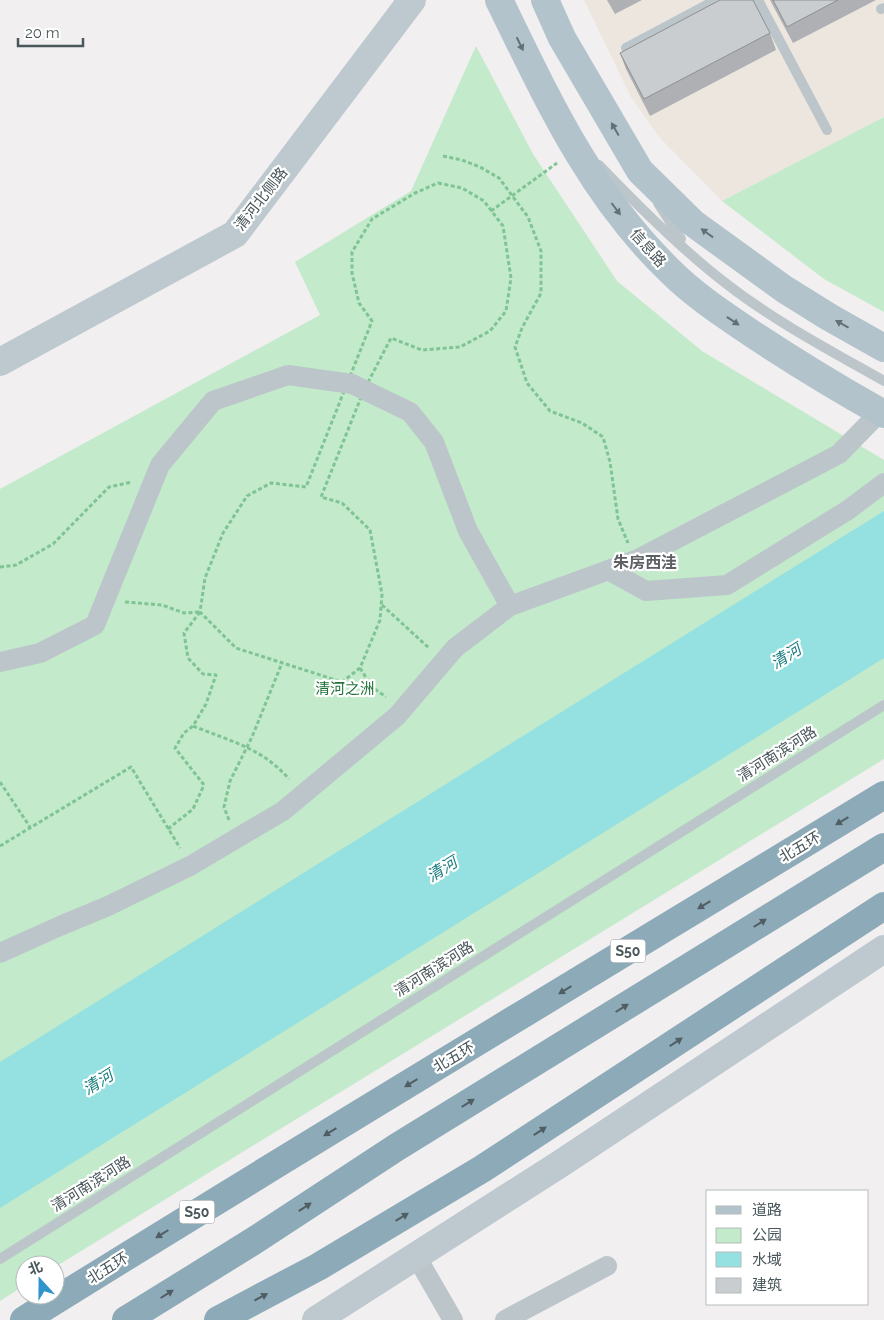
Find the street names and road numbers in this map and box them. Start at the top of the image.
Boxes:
street label: 清河北侧路 [231,164,291,234]
street label: 信息路 [626,225,670,271]
street label: 清河南滨河路 [734,723,820,785]
street label: 北五环 [776,828,824,866]
street label: 清河南滨河路 [391,938,477,1000]
road number: S50 [610,939,646,962]
street label: 北五环 [430,1038,478,1076]
street label: 清河南滨河路 [48,1153,134,1215]
road number: S50 [180,1200,214,1224]
street label: 北五环 [84,1248,132,1288]

